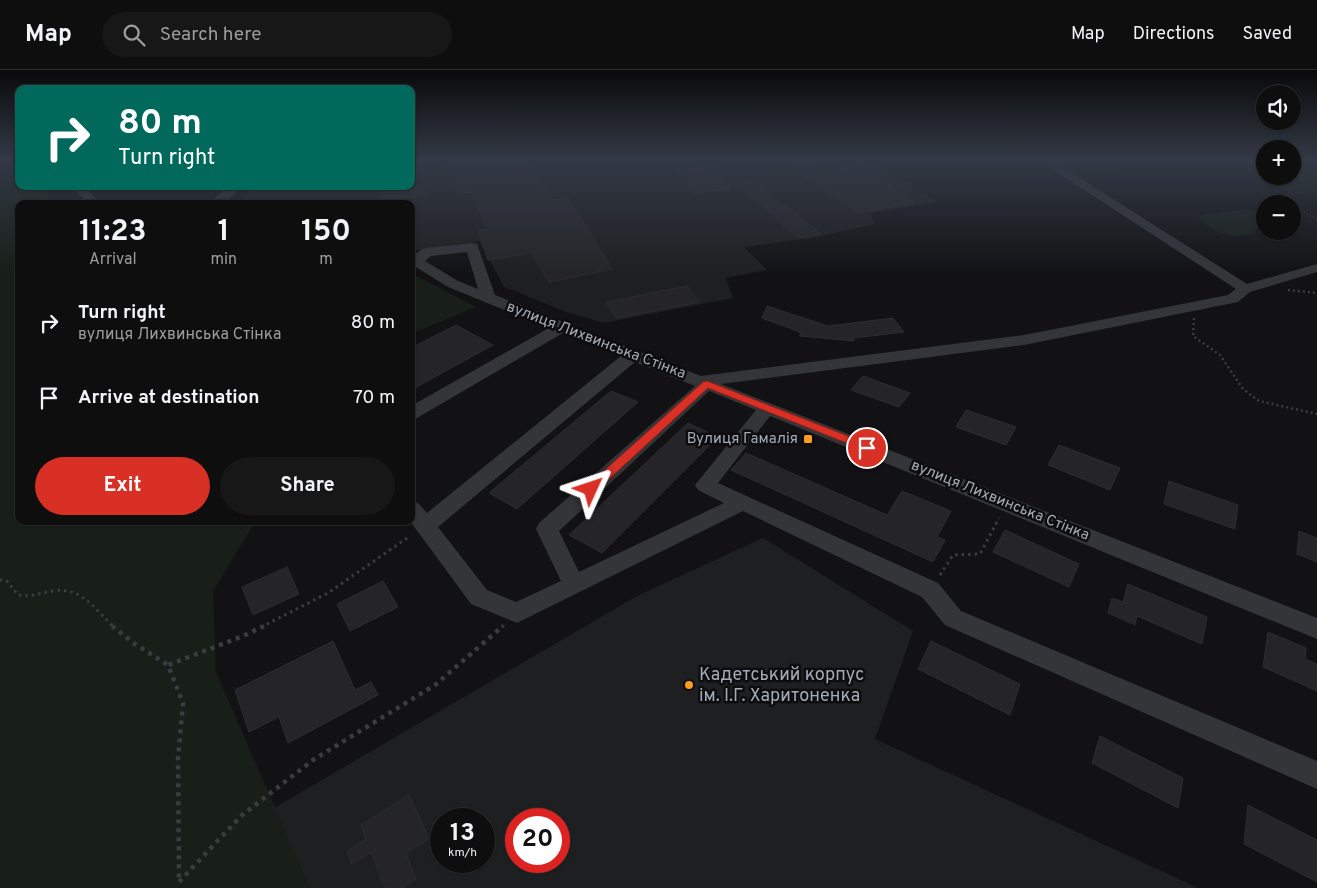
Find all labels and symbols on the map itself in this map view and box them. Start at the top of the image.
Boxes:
street label: вулиця Лихвинська Стінка [504,298,688,384]
pin [846,427,888,469]
place label: Вулиця Гамалія [687,430,798,449]
marker: Вулиця Гамалія [802,433,814,445]
street label: вулиця Лихвинська Стінка [908,456,1092,546]
position arrow [564,462,616,514]
place label: Кадетський корпус ім. І.Г. Харитоненка [699,664,864,708]
marker: Кадетський корпус ім. І.Г. Харитоненка [683,679,695,691]
speed limit sign: 20 [505,808,570,873]

